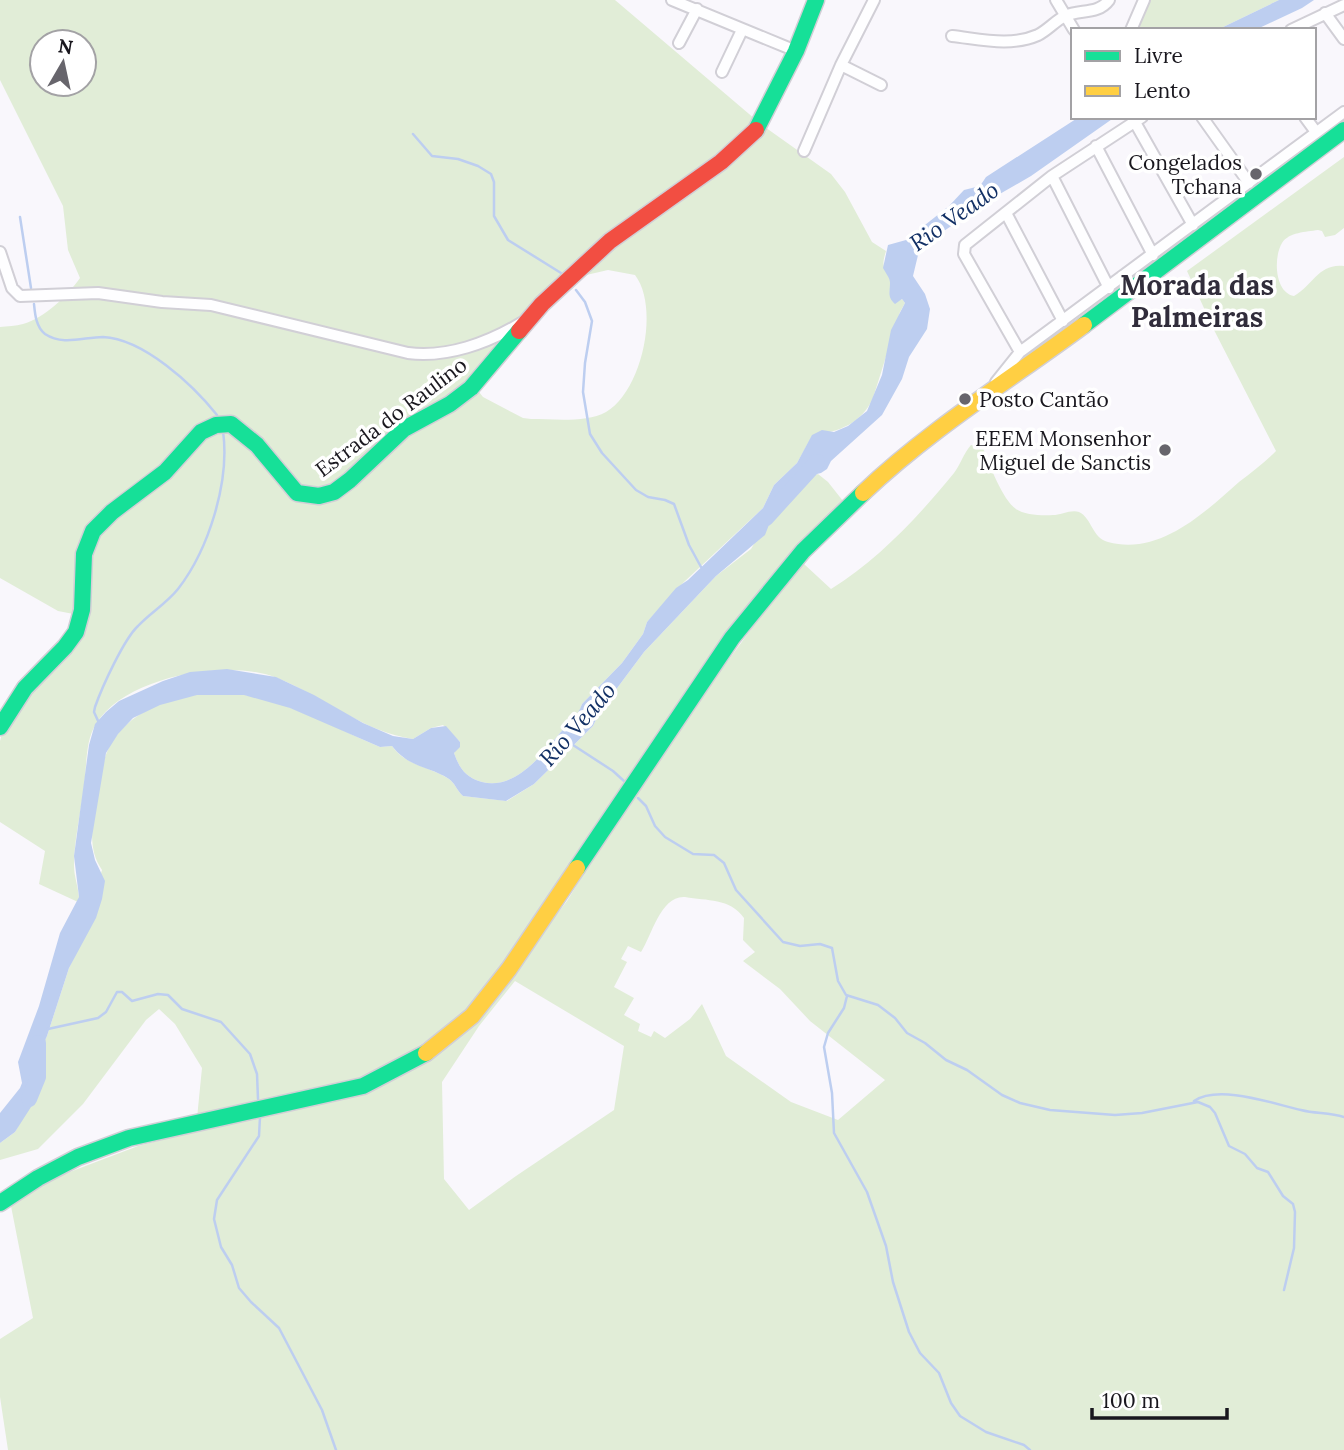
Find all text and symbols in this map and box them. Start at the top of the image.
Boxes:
north arrow [28,28,98,98]
legend [1071,28,1316,119]
text: N [57,33,75,59]
text: Livre [1134,42,1183,69]
text: Lento [1134,77,1191,104]
place label: Congelados Tchana [1128,149,1242,200]
marker: Congelados Tchana [1248,166,1264,182]
water label: Rio Veado [904,175,1004,257]
district label: Morada das Palmeiras [1120,267,1274,335]
street label: Estrada do Raulino [310,351,472,483]
place label: Posto Cantão [979,386,1109,413]
marker: Posto Cantão [957,391,973,407]
place label: EEEM Monsenhor Miguel de Sanctis [975,425,1151,476]
marker: EEEM Monsenhor Miguel de Sanctis [1157,442,1173,458]
water label: Rio Veado [533,676,621,772]
scale bar [1092,1376,1227,1420]
text: 100 m [1102,1387,1160,1414]

